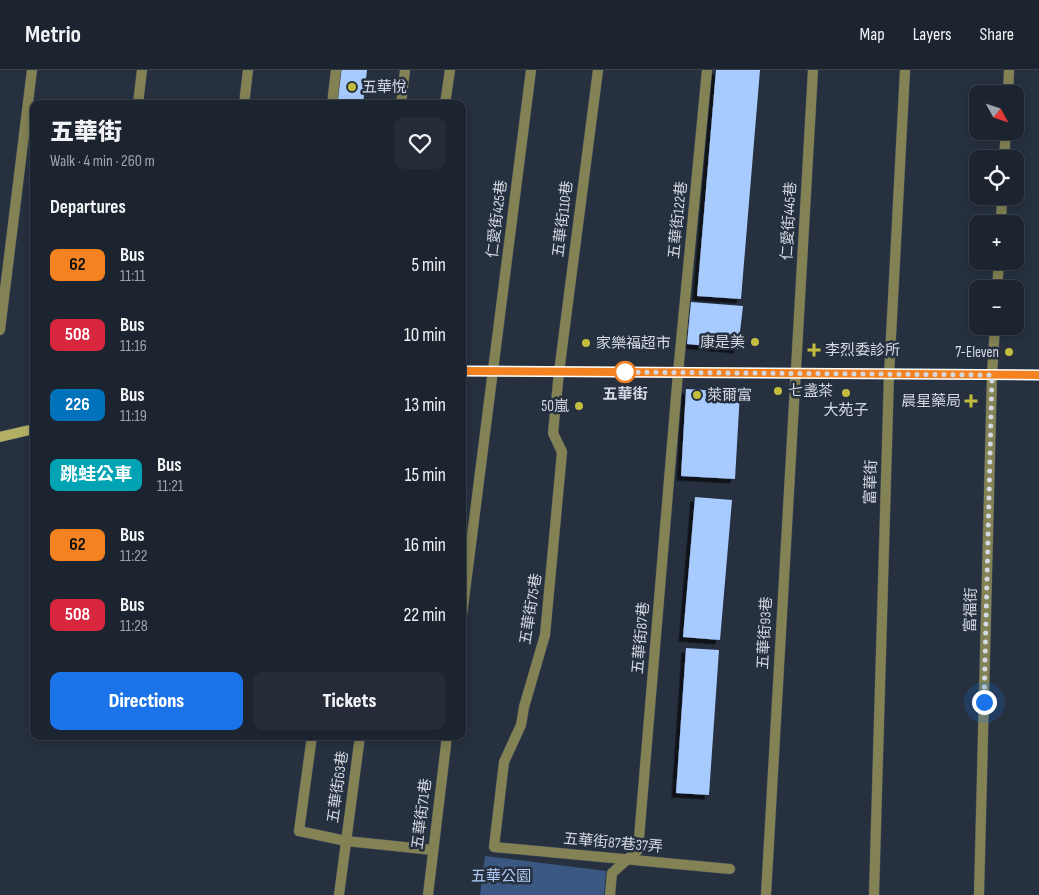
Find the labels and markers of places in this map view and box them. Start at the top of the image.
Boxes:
place label: 五華悅 [362,78,407,97]
marker: 五華悅 [346,81,358,93]
place label: 康是美 [700,333,745,352]
place label: 家樂福超市 [596,334,671,353]
marker: 康是美 [749,336,761,348]
marker: 家樂福超市 [580,337,592,349]
place label: 李烈委診所 [825,341,900,360]
marker: 李烈委診所 [807,343,821,357]
place label: 7-Eleven [955,343,999,362]
marker: 7-Eleven [1003,346,1015,358]
marker: 五華街 [614,361,636,383]
place label: 七盞茶 [788,382,833,401]
place label: 五華街 [602,385,648,404]
marker: 七盞茶 [772,385,784,397]
place label: 萊爾富 [707,386,752,405]
marker: 大苑子 [840,387,852,399]
marker: 萊爾富 [691,389,703,401]
place label: 晨星藥局 [901,392,961,411]
marker: 晨星藥局 [965,395,977,407]
place label: 50嵐 [541,397,569,416]
marker: 50嵐 [573,400,585,412]
place label: 大苑子 [823,401,869,420]

